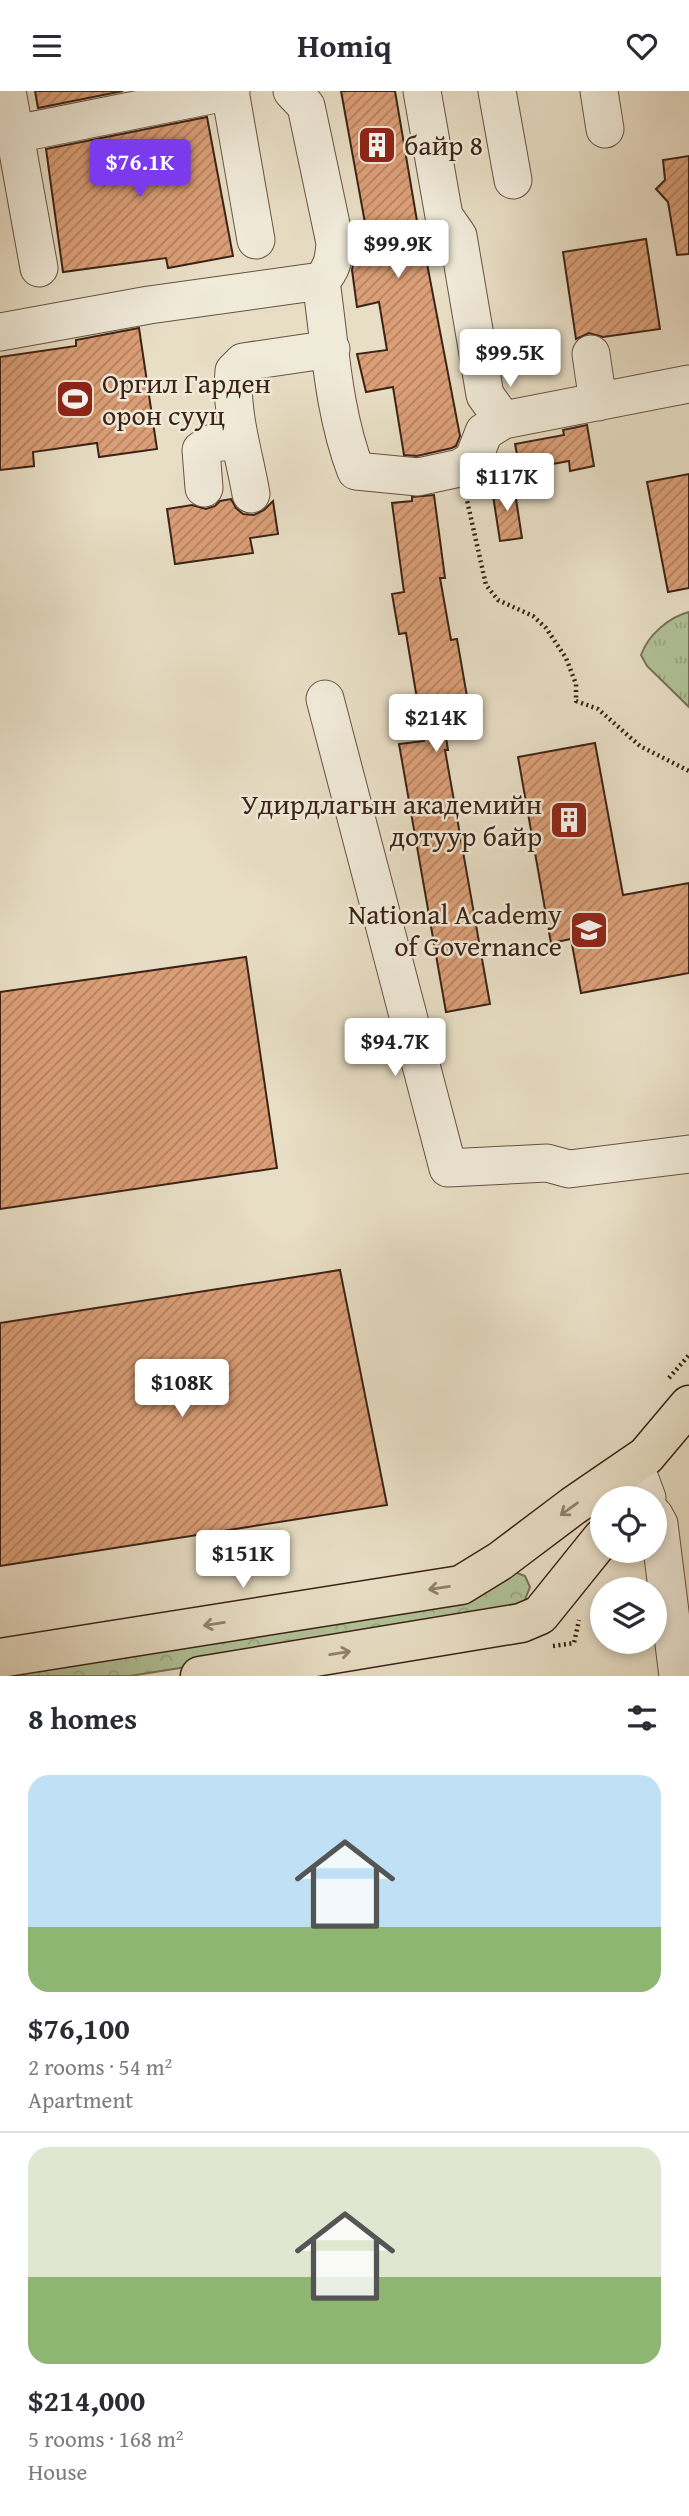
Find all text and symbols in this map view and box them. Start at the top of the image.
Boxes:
text: Homiq [297,22,392,69]
icon: menu [28,27,66,65]
icon: heart [623,27,661,65]
building icon: байр 8 [356,124,398,166]
place label: байр 8 [404,124,483,165]
pin: $76.1K [83,139,197,199]
text: $76.1K [106,145,174,178]
pin: $99.9K [341,221,455,280]
text: $99.9K [364,226,432,259]
pin: $99.5K [453,329,567,389]
text: $99.5K [476,335,544,368]
place label: Оргил Гарден орон сууц [102,362,271,435]
sports icon: Оргил Гарден орон сууц [54,378,96,420]
pin: $117K [458,453,556,513]
text: $117K [476,459,538,492]
pin: $214K [387,695,485,754]
text: $214K [405,700,467,733]
place label: Удирдлагын академийн дотуур байр [241,783,542,856]
building icon: Удирдлагын академийн дотуур байр [548,799,590,841]
place label: National Academy of Governance [348,893,562,966]
school or university icon: National Academy of Governance [568,909,610,951]
pin: $94.7K [338,1019,452,1078]
text: $94.7K [361,1024,429,1057]
pin: $108K [133,1359,231,1419]
text: $108K [151,1365,213,1398]
map controls [590,1486,667,1654]
button: locate [590,1486,667,1563]
one-way arrow [560,1501,579,1516]
pin: $151K [194,1531,292,1590]
text: $151K [212,1536,274,1569]
button: layers [590,1577,667,1654]
one-way arrow [428,1582,451,1595]
one-way arrow [203,1618,226,1631]
one-way arrow [328,1646,351,1659]
text: 8 homes [28,1696,137,1740]
icon: filters [623,1699,661,1737]
icon: home [282,1821,408,1947]
text: $76,100 [28,2006,130,2050]
text: 2 rooms · 54 m² [28,2050,172,2083]
text: Apartment [28,2083,133,2116]
icon: home [282,2193,408,2319]
text: $214,000 [28,2378,145,2422]
text: 5 rooms · 168 m² [28,2422,183,2455]
text: House [28,2455,87,2488]

